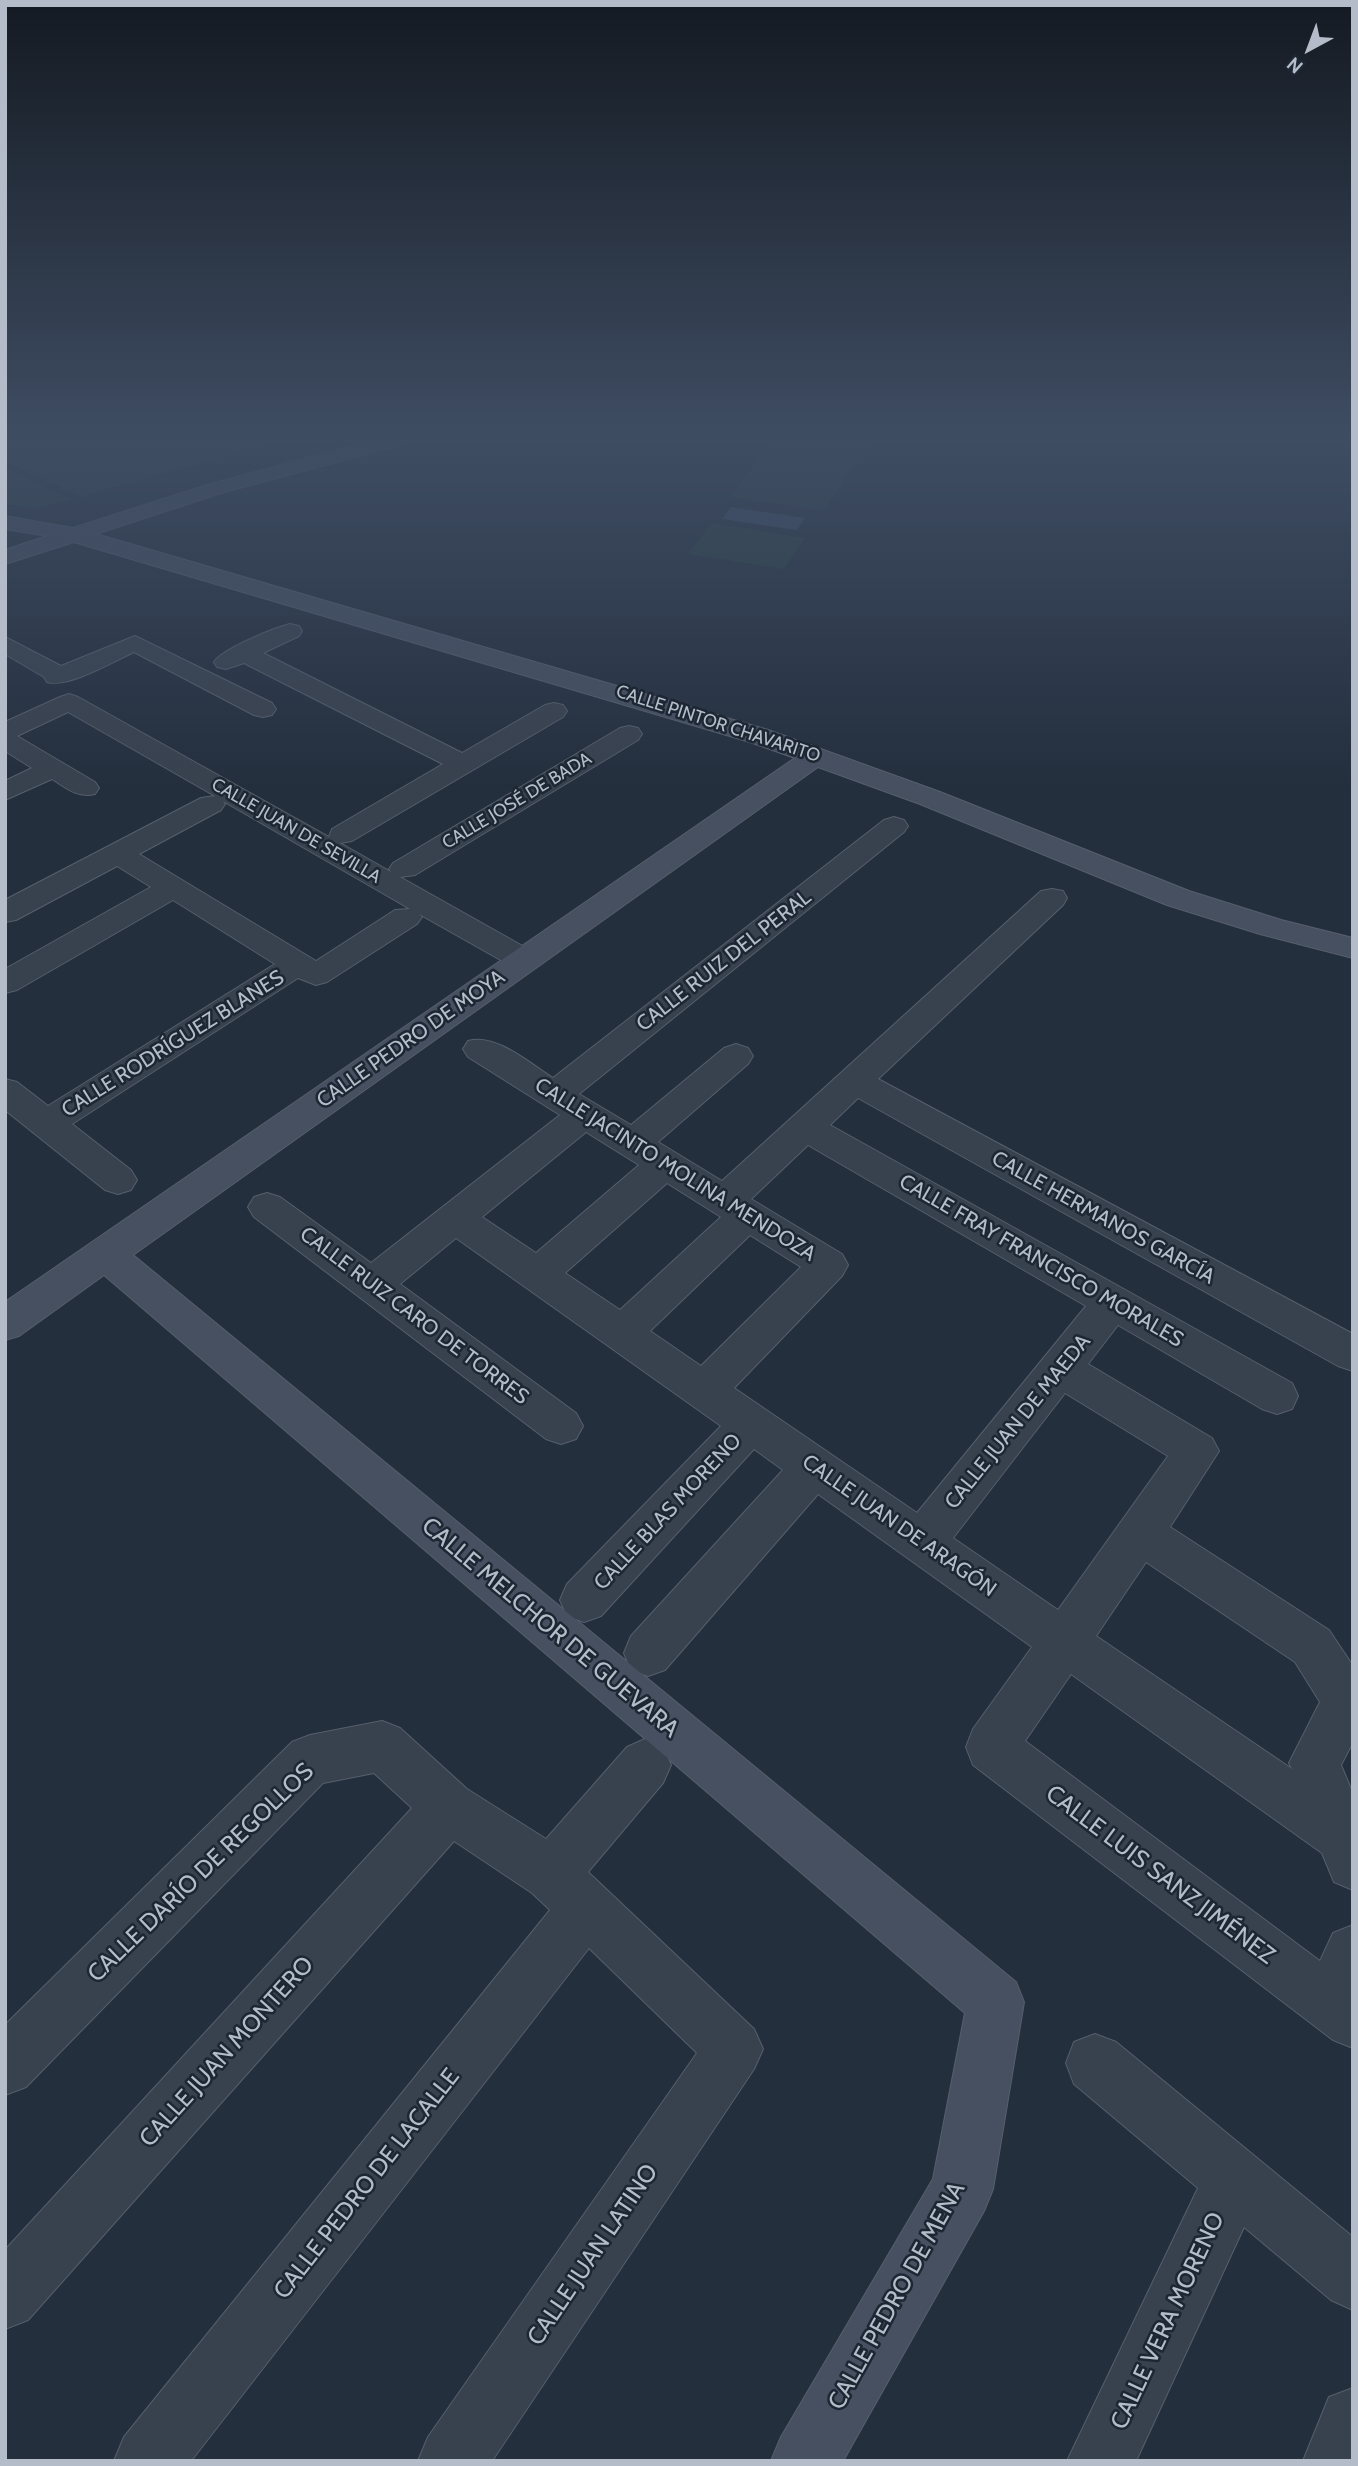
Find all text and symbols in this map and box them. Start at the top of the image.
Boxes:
north arrow [1274,14,1344,84]
text: N [1282,52,1308,78]
street label: CALLE PINTOR CHAVARITO [613,681,823,767]
street label: CALLE JOSÉ DE BADA [439,748,595,854]
street label: CALLE JUAN DE SEVILLA [208,774,384,888]
street label: CALLE RUIZ DEL PERAL [632,885,816,1037]
street label: CALLE RODRÍGUEZ BLANES [57,965,289,1123]
street label: CALLE PEDRO DE MOYA [312,965,510,1113]
street label: CALLE JACINTO MOLINA MENDOZA [530,1073,820,1267]
street label: CALLE HERMANOS GARCÍA [987,1146,1219,1290]
street label: CALLE FRAY FRANCISCO MORALES [895,1169,1187,1353]
street label: CALLE RUIZ CARO DE TORRES [295,1222,533,1410]
street label: CALLE JUAN DE MAEDA [940,1330,1096,1514]
street label: CALLE BLAS MORENO [589,1429,747,1595]
street label: CALLE JUAN DE ARAGÓN [797,1449,1001,1603]
street label: CALLE MELCHOR DE GUEVARA [416,1512,684,1744]
street label: CALLE DARÍO DE REGOLLOS [82,1757,320,1989]
street label: CALLE LUIS SANZ JIMÉNEZ [1040,1779,1280,1971]
street label: CALLE JUAN MONTERO [134,1951,320,2153]
street label: CALLE PEDRO DE LACALLE [268,2063,466,2305]
street label: CALLE JUAN LATINO [522,2159,664,2351]
street label: CALLE PEDRO DE MENA [822,2177,972,2415]
street label: CALLE VERA MORENO [1105,2208,1231,2434]

